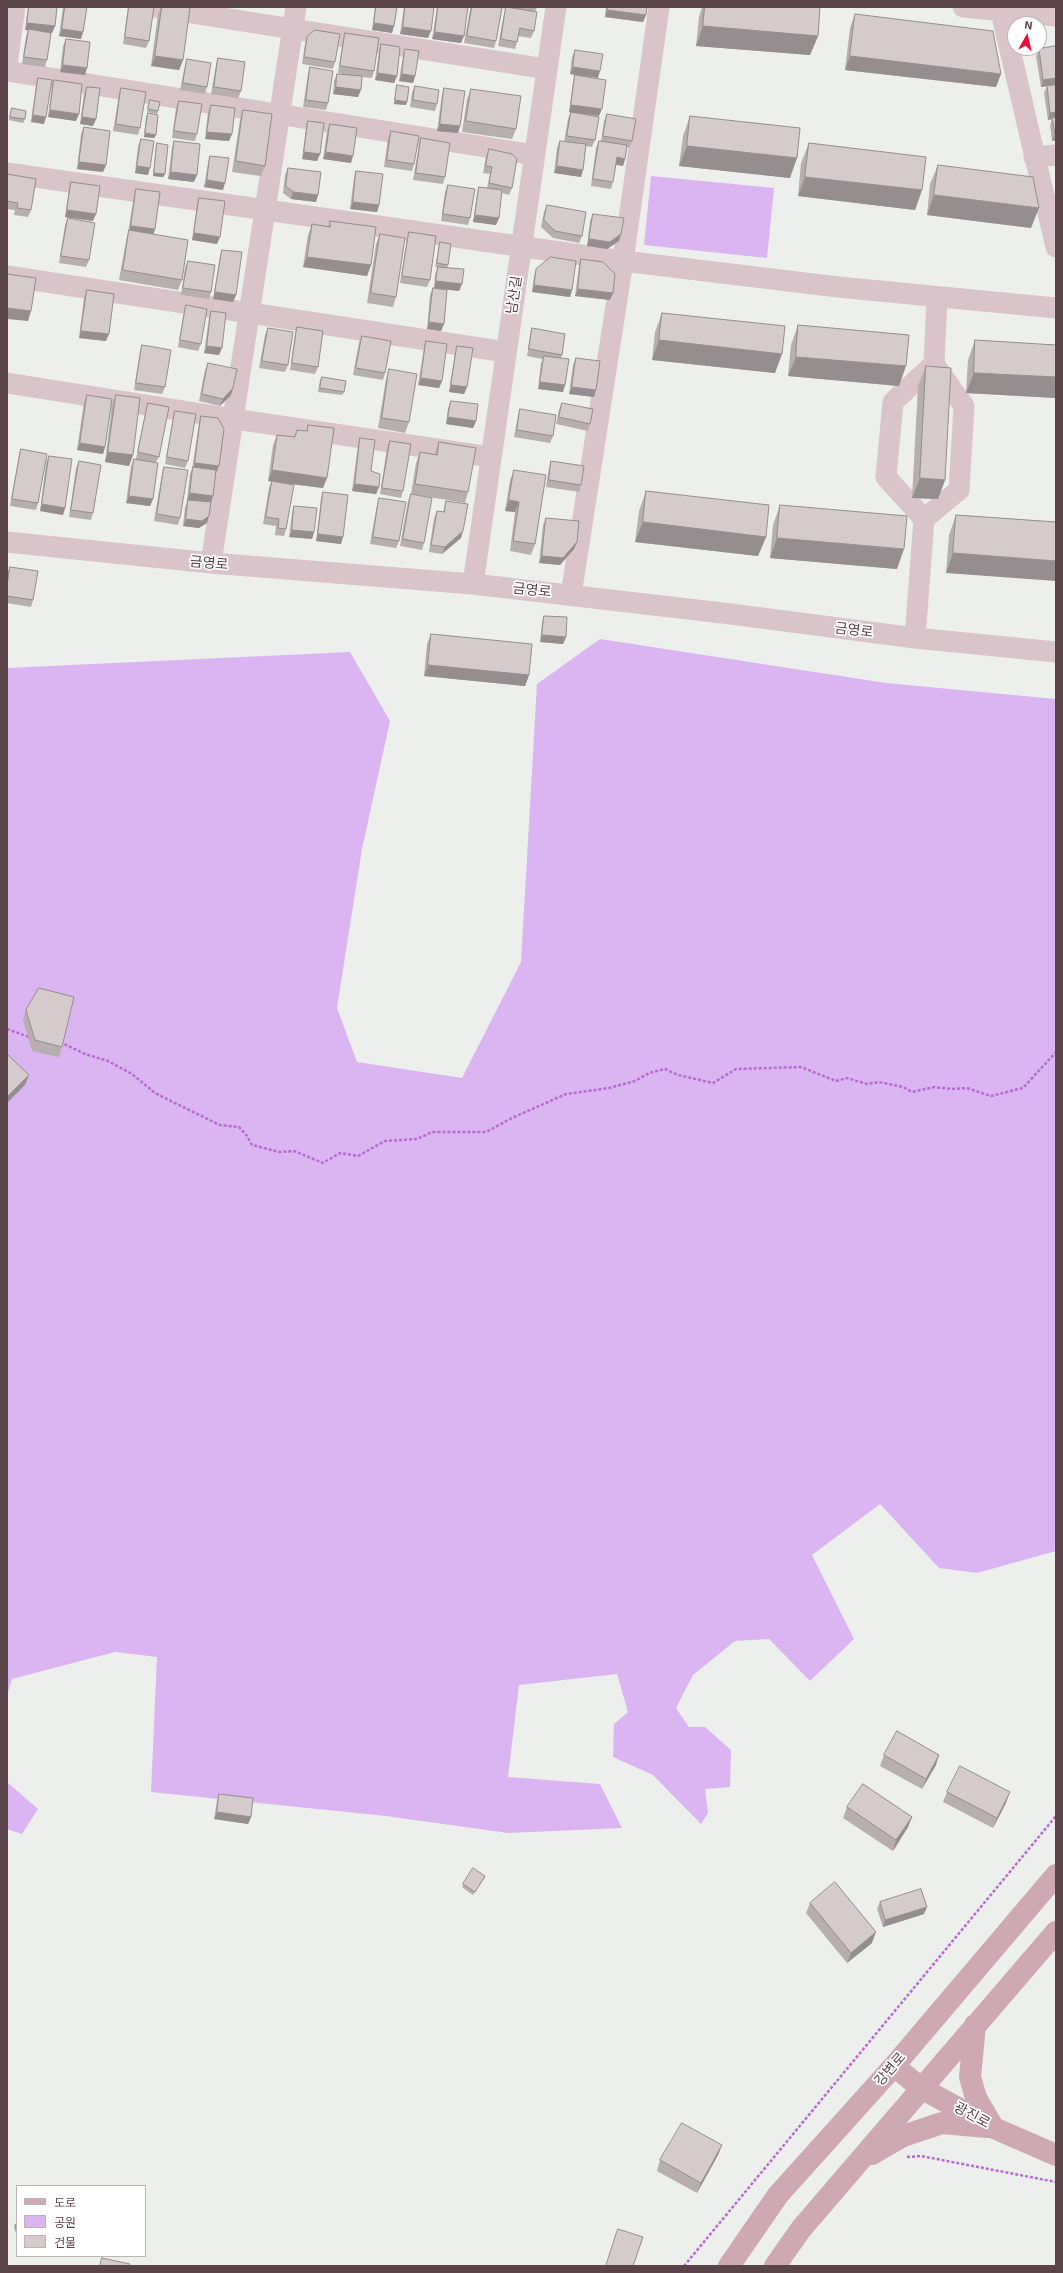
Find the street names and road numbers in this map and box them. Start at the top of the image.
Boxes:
street label: 남산길 [503,275,525,315]
street label: 금영로 [189,553,229,573]
street label: 금영로 [512,580,552,600]
street label: 금영로 [834,619,874,641]
street label: 강변로 [871,2049,909,2089]
street label: 광진로 [951,2099,993,2131]

